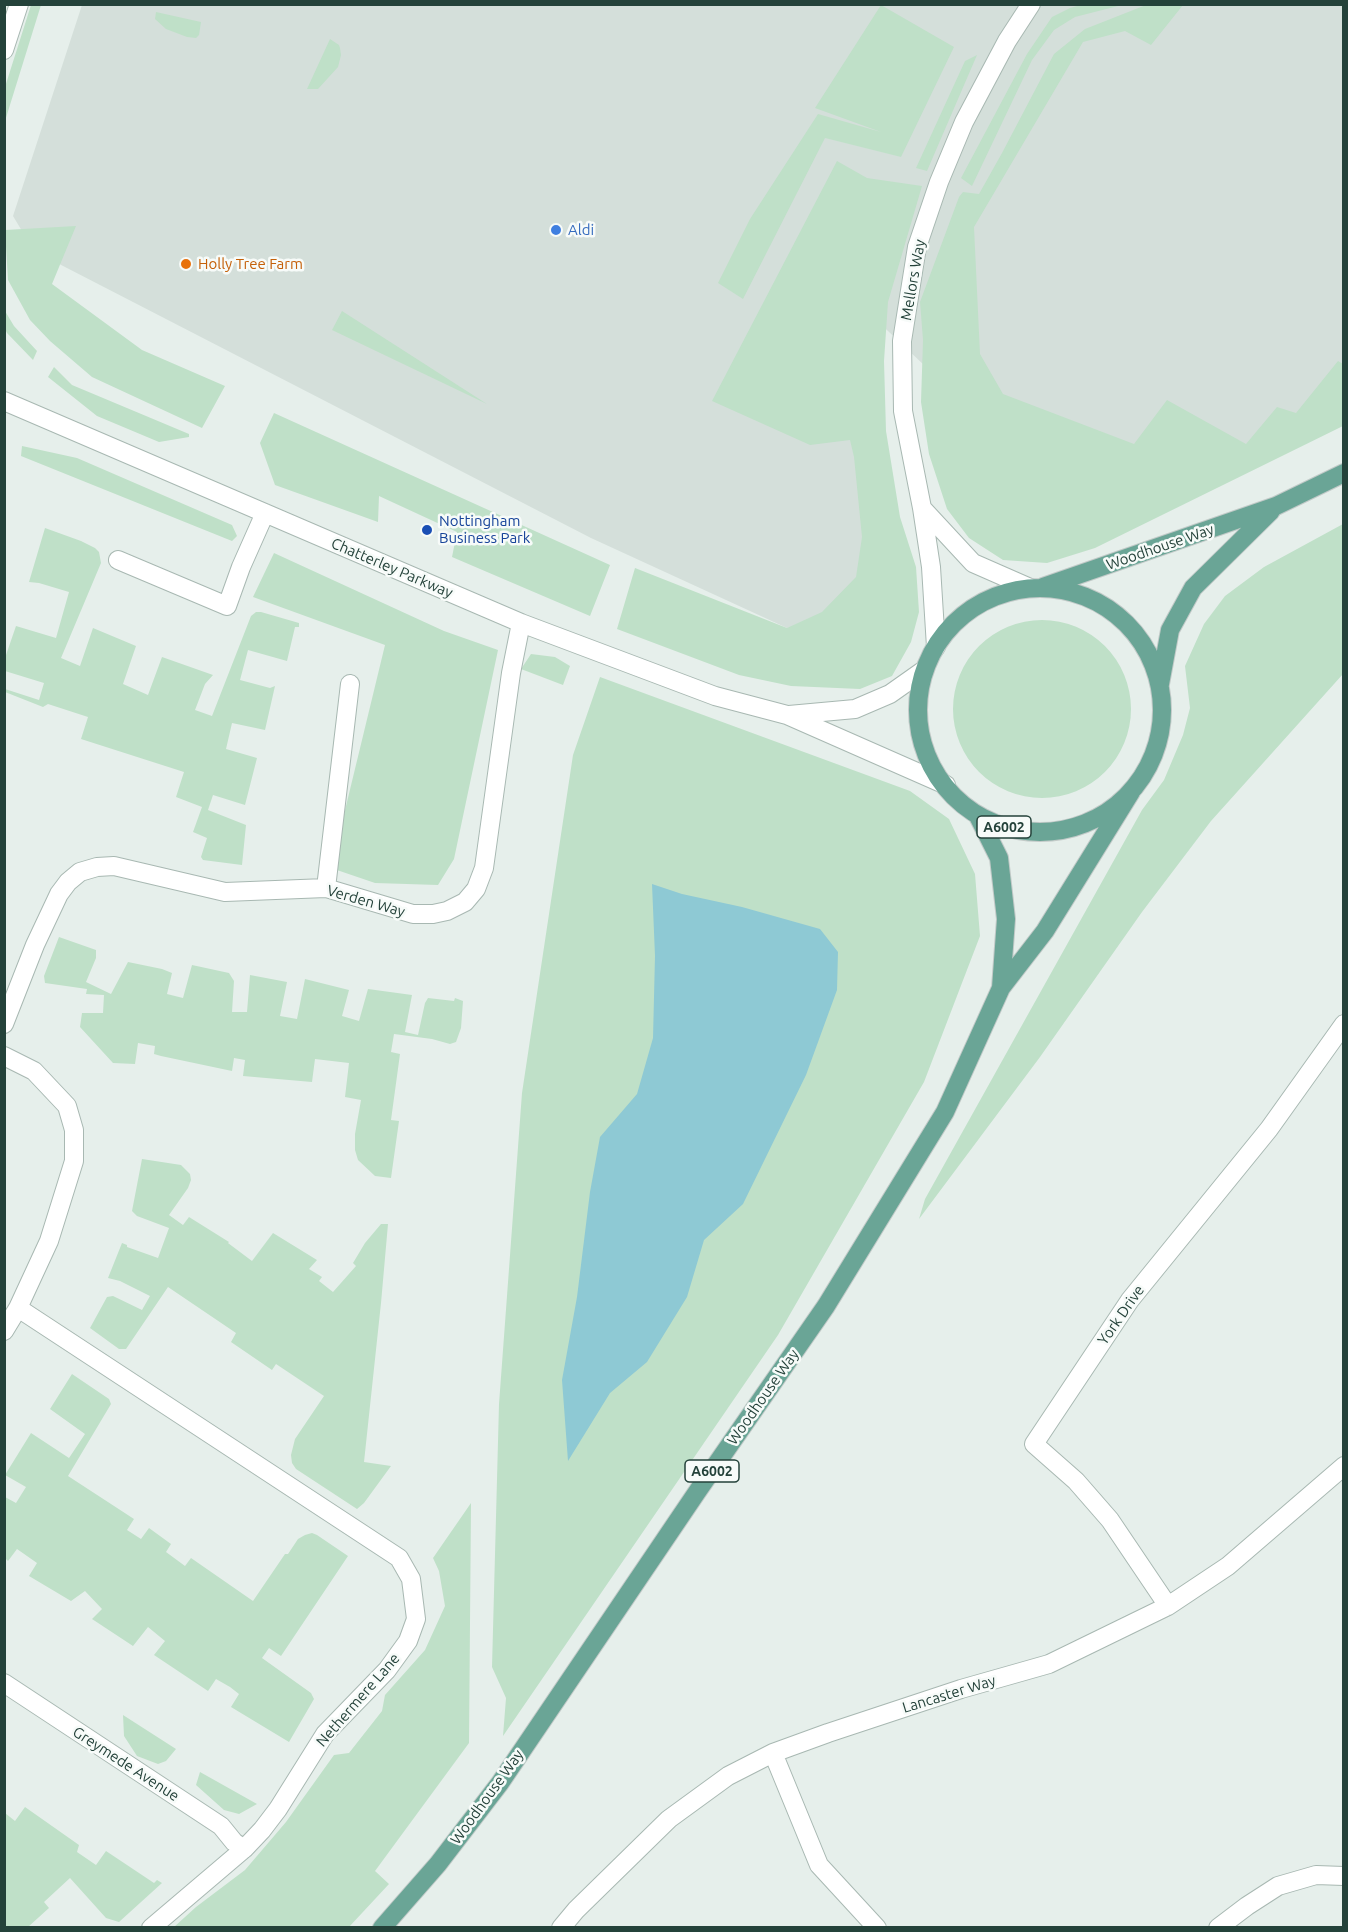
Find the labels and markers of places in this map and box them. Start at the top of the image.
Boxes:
place label: Aldi [568,221,594,239]
marker: Aldi [549,223,563,237]
place label: Holly Tree Farm [198,255,303,273]
marker: Holly Tree Farm [179,257,193,271]
place label: Nottingham Business Park [439,512,530,547]
marker: Nottingham Business Park [420,523,434,537]

